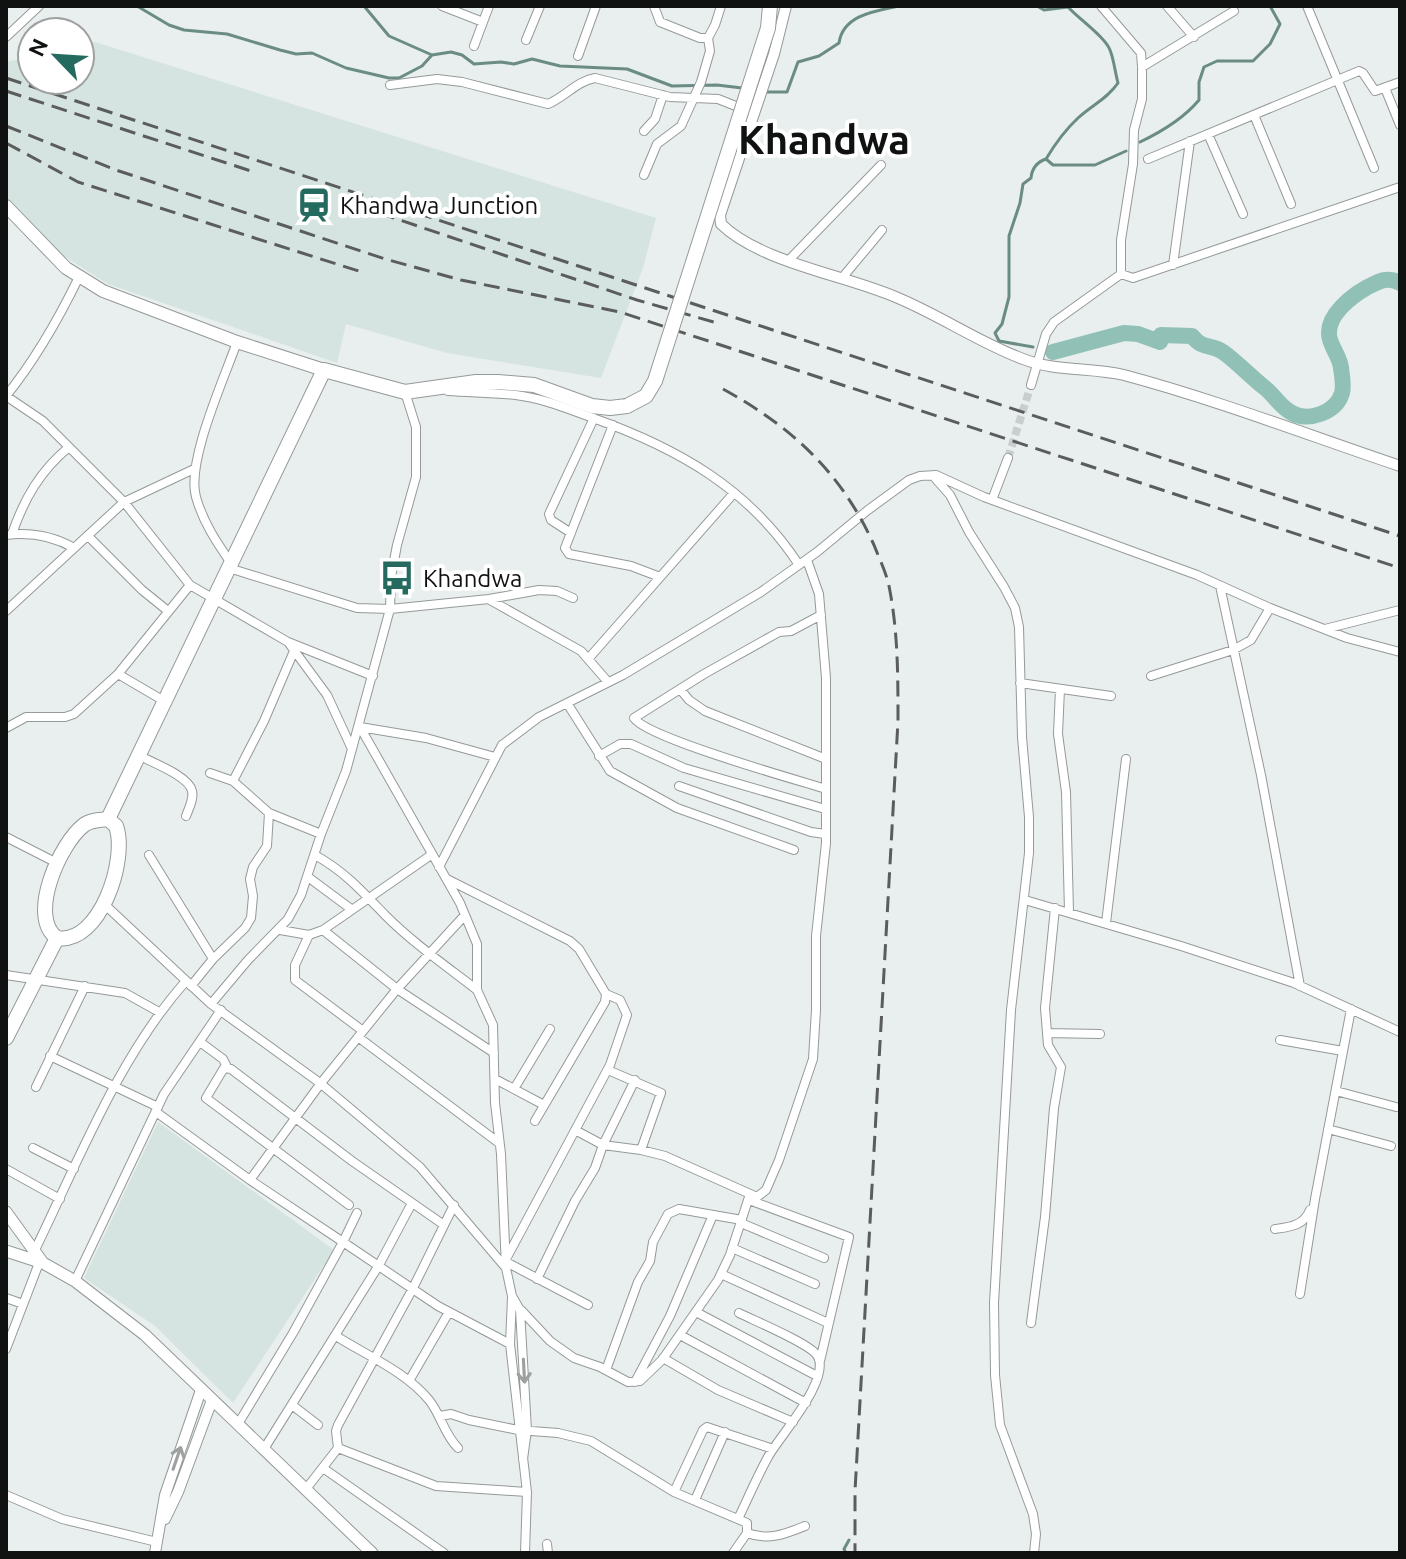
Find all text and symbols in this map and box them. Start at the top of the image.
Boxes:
north arrow [16,16,96,96]
text: N [23,35,52,60]
district label: Khandwa [738,117,910,162]
station icon: Khandwa Junction [295,186,333,224]
place label: Khandwa Junction [340,192,538,219]
bus stop icon: Khandwa [378,559,416,597]
place label: Khandwa [423,565,522,592]
one-way arrow [516,1357,531,1384]
one-way arrow [171,1446,186,1471]

